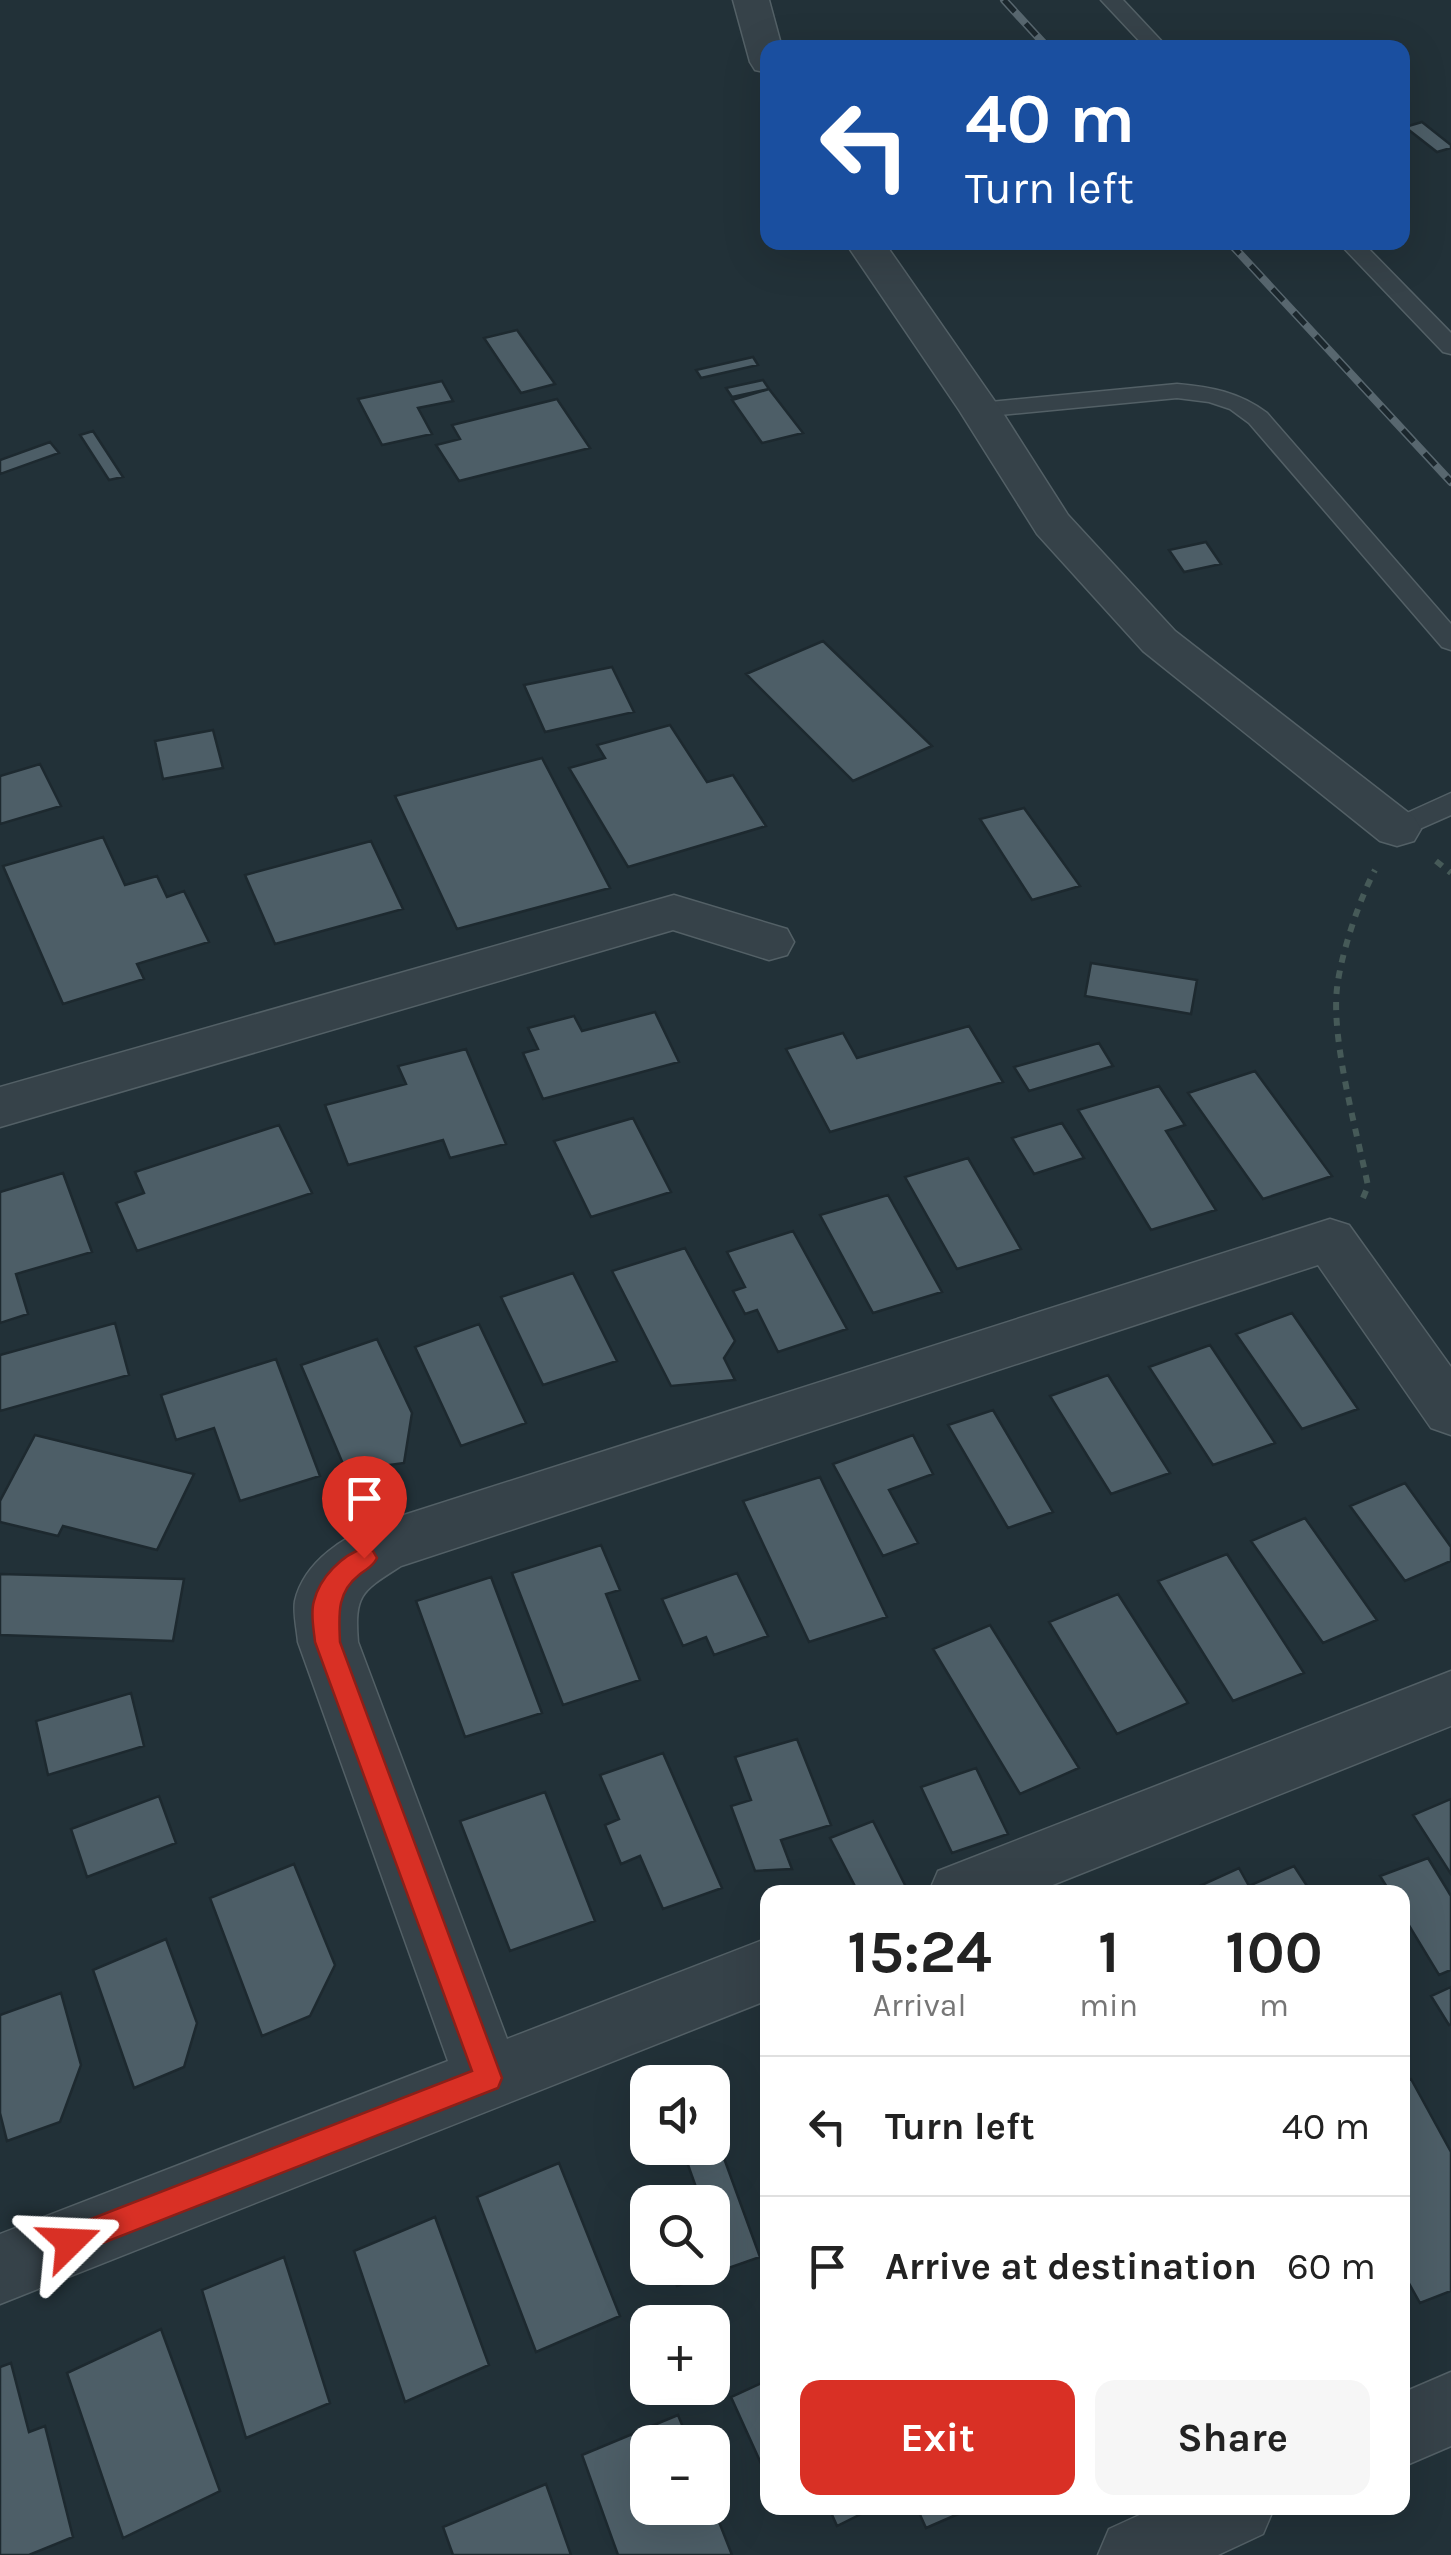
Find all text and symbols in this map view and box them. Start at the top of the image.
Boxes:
text: 40 m [965,78,1135,160]
icon: left [800,80,930,210]
text: Turn left [965,162,1134,214]
pin [322,1456,407,1559]
icon: arrive [337,1471,392,1526]
text: 15:24 [847,1917,992,1987]
text: 1 [1098,1917,1119,1987]
text: 100 [1225,1917,1323,1987]
text: Arrival [873,1987,966,2024]
text: min [1079,1987,1138,2024]
text: m [1259,1987,1289,2024]
map controls [630,2065,730,2525]
button: sound [630,2065,730,2165]
icon: left [800,2099,855,2154]
text: Turn left [885,2104,1035,2149]
text: 40 m [1282,2104,1370,2149]
button: search [630,2185,730,2285]
position arrow [18,2190,122,2294]
icon: arrive [800,2239,855,2294]
text: Arrive at destination [885,2244,1257,2289]
text: 60 m [1287,2244,1376,2289]
button: + [630,2305,730,2405]
button: Exit [800,2380,1075,2495]
button: Share [1095,2380,1370,2495]
button: − [630,2425,730,2525]

